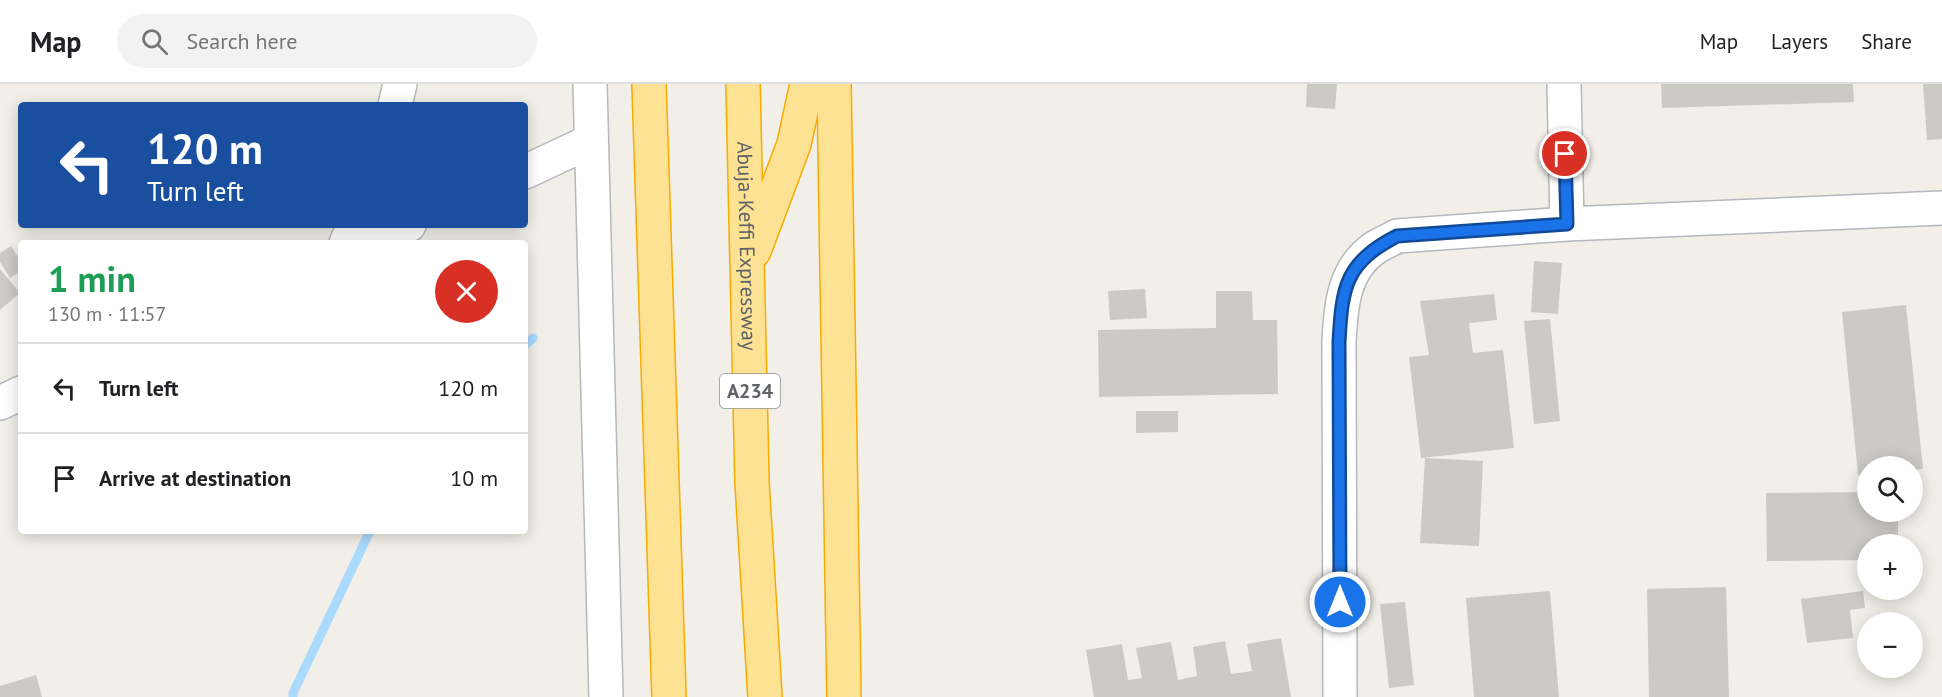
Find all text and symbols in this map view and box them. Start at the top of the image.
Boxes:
search box [117,14,537,68]
text: Map [30,23,81,60]
icon: search [138,25,171,58]
text: Search here [186,27,297,55]
text: Map [1700,28,1738,55]
text: Layers [1771,28,1828,55]
text: Share [1861,28,1912,55]
text: 120 m [147,121,263,176]
icon: left [48,126,126,204]
pin [1539,128,1590,179]
icon: arrive [1548,137,1581,170]
street label: Abuja-Keffi Expressway [731,141,763,351]
text: Turn left [147,174,244,208]
text: 1 min [48,255,136,302]
button: close [435,260,498,323]
text: 130 m · 11:57 [48,301,166,327]
icon: left [48,372,81,405]
text: Turn left [99,374,179,402]
text: 120 m [438,374,498,402]
road number: A234 [720,374,780,408]
map controls [1857,456,1923,678]
button: search [1857,456,1923,522]
icon: arrive [48,462,81,495]
text: Arrive at destination [99,464,291,492]
text: 10 m [450,464,498,492]
button: + [1857,534,1923,600]
position arrow [1308,570,1372,634]
button: − [1857,612,1923,678]

